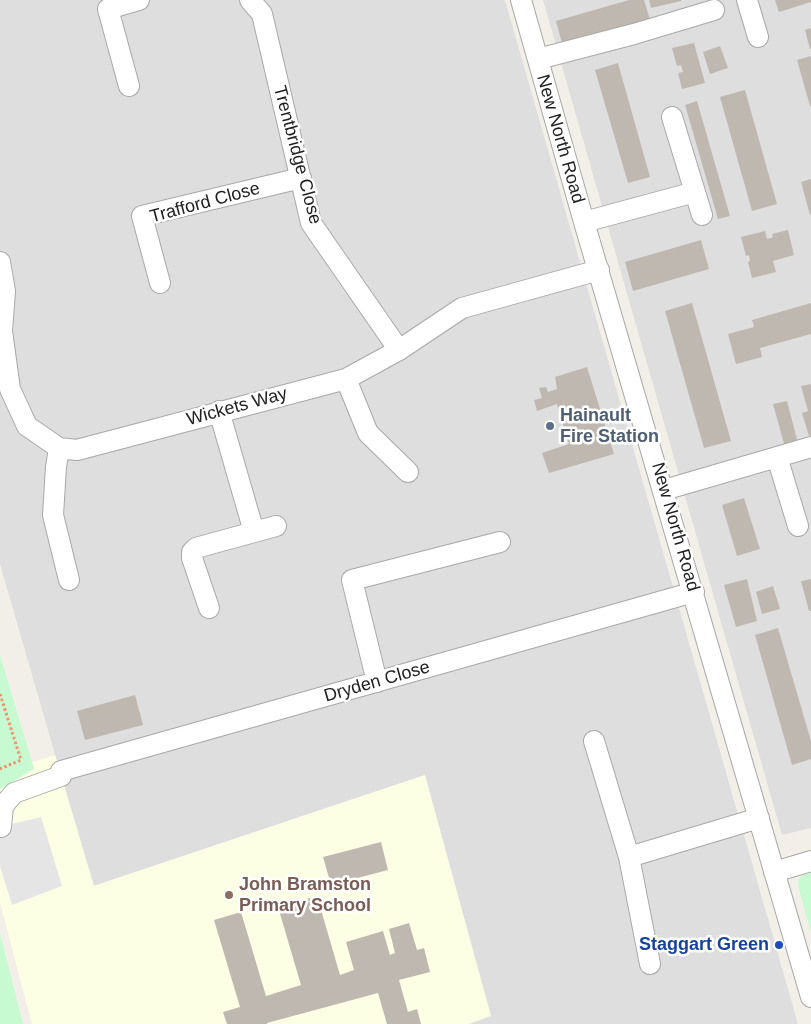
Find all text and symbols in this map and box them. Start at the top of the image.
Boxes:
street label: New North Road [531,72,589,206]
street label: Trentbridge Close [268,83,326,227]
street label: Trafford Close [148,178,262,228]
street label: Wickets Way [184,383,290,431]
place label: Hainault Fire Station [560,405,659,448]
marker: Hainault Fire Station [544,420,556,432]
street label: New North Road [646,460,704,594]
street label: Dryden Close [322,657,432,707]
place label: John Bramston Primary School [239,874,371,916]
marker: John Bramston Primary School [223,889,235,901]
place label: Staggart Green [639,934,769,956]
marker: Staggart Green [773,939,785,951]

